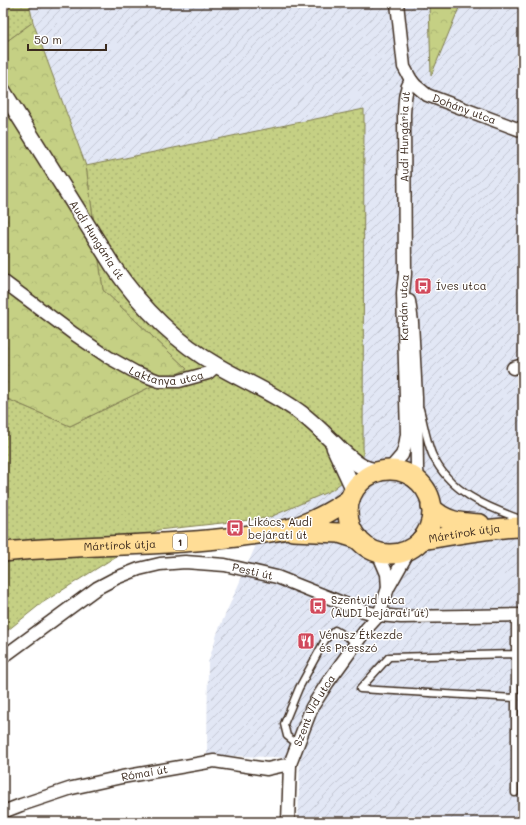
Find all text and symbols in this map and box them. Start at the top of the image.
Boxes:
scale bar [28,26,106,52]
text: 50 m [34,31,62,47]
street label: Audi Hungária út [396,90,413,182]
street label: Dohány utca [431,90,498,127]
street label: Audi Hungária út [67,197,128,282]
street label: Kardán utca [395,273,412,341]
bus stop icon: Íves utca [413,276,433,296]
place label: Íves utca [436,278,487,293]
street label: Laktanya utca [126,362,205,388]
place label: Likócs, Audi bejárati út [248,514,312,542]
bus stop icon: Likócs, Audi bejárati út [225,518,245,538]
street label: Mártírok útja [427,520,501,546]
road number: 1 [173,534,187,550]
street label: Mártírok útja [83,536,156,554]
street label: Pesti út [231,559,275,583]
place label: Szentvid utca (AUDI bejárati út) [331,592,429,620]
bus stop icon: Szentvid utca (AUDI bejárati út) [308,596,328,616]
place label: Vénusz Étkezde és Presszó [319,627,403,655]
restaurant icon: Vénusz Étkezde és Presszó [296,631,316,651]
street label: Szent Vid utca [290,671,338,748]
street label: Római út [120,761,169,784]

